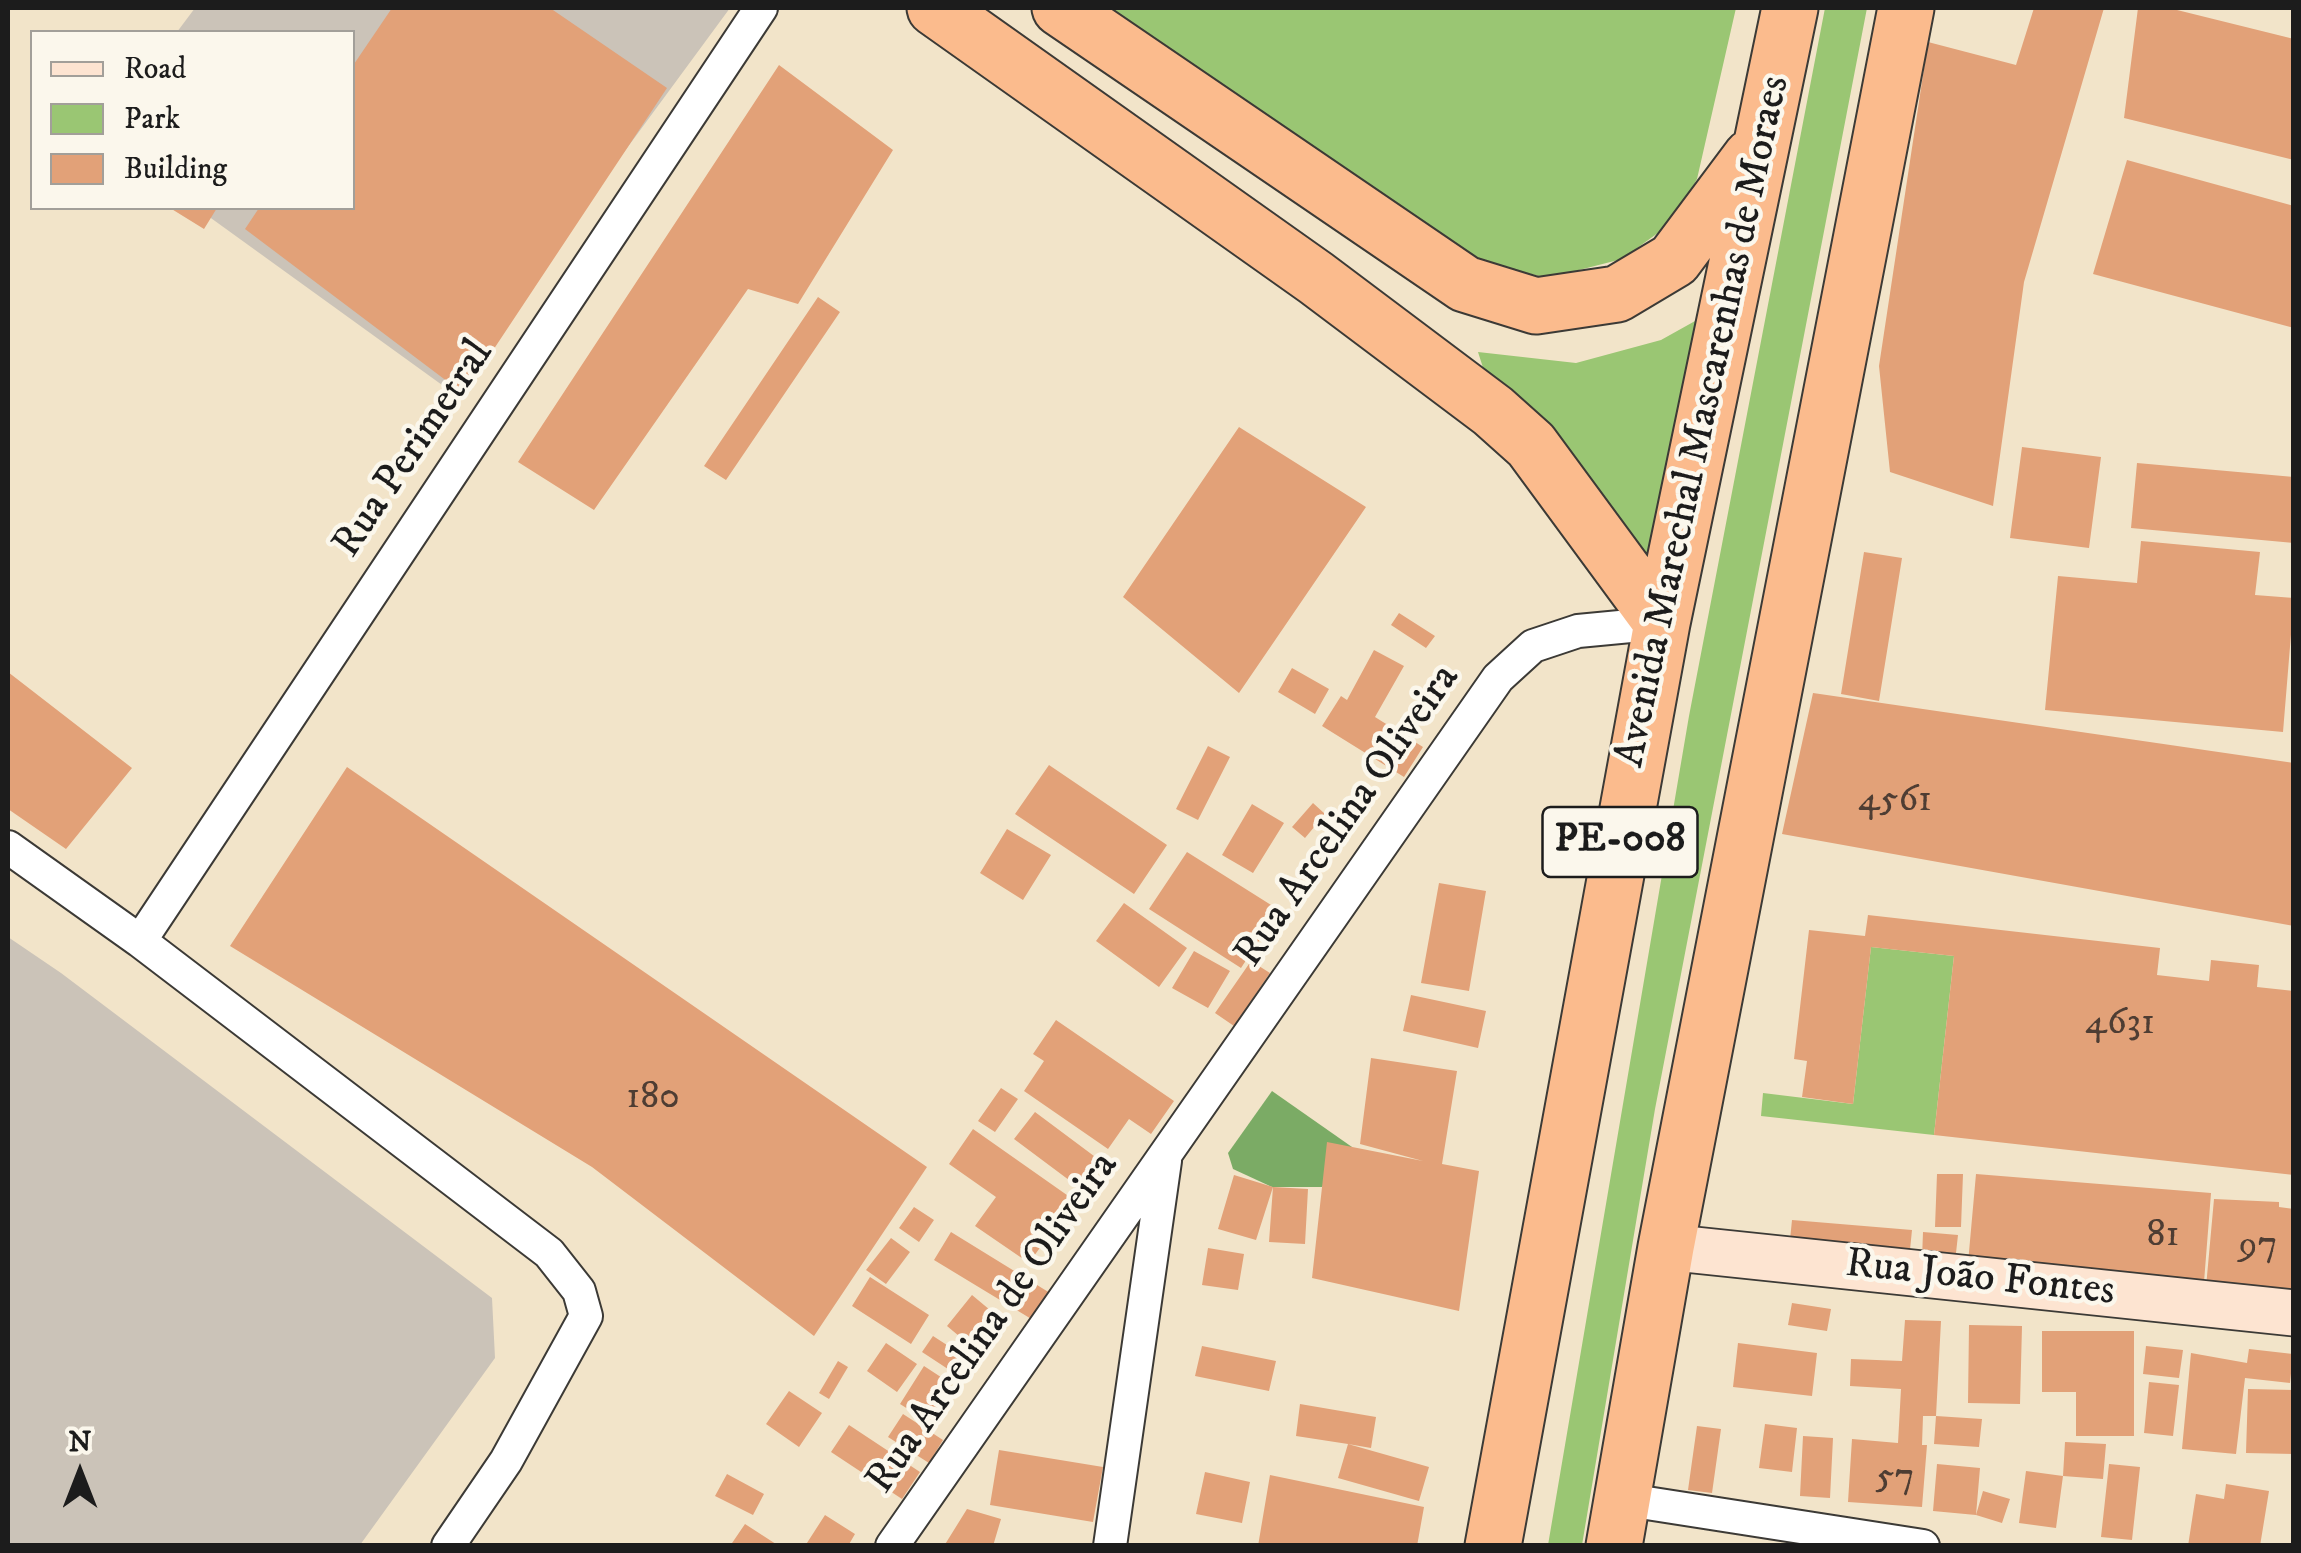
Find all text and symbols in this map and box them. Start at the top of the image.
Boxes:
legend [30,30,355,210]
text: Road [124,51,186,88]
street label: Avenida Marechal Mascarenhas de Moraes [1607,72,1803,772]
text: Park [124,101,180,138]
text: Building [124,151,227,188]
street label: Rua Perimetral [324,332,506,568]
street label: Rua Arcelina Oliveira [1226,656,1472,978]
house number: 4561 [1858,779,1932,825]
road number: PE-008 [1542,807,1698,877]
house number: 4631 [2085,1002,2155,1048]
house number: 180 [626,1076,680,1122]
street label: Rua Arcelina de Oliveira [857,1144,1131,1504]
house number: 81 [2147,1214,2179,1260]
house number: 97 [2239,1224,2277,1270]
street label: Rua João Fontes [1843,1241,2117,1319]
north arrow [30,1423,130,1523]
text: N [69,1425,91,1460]
house number: 57 [1876,1456,1914,1502]

